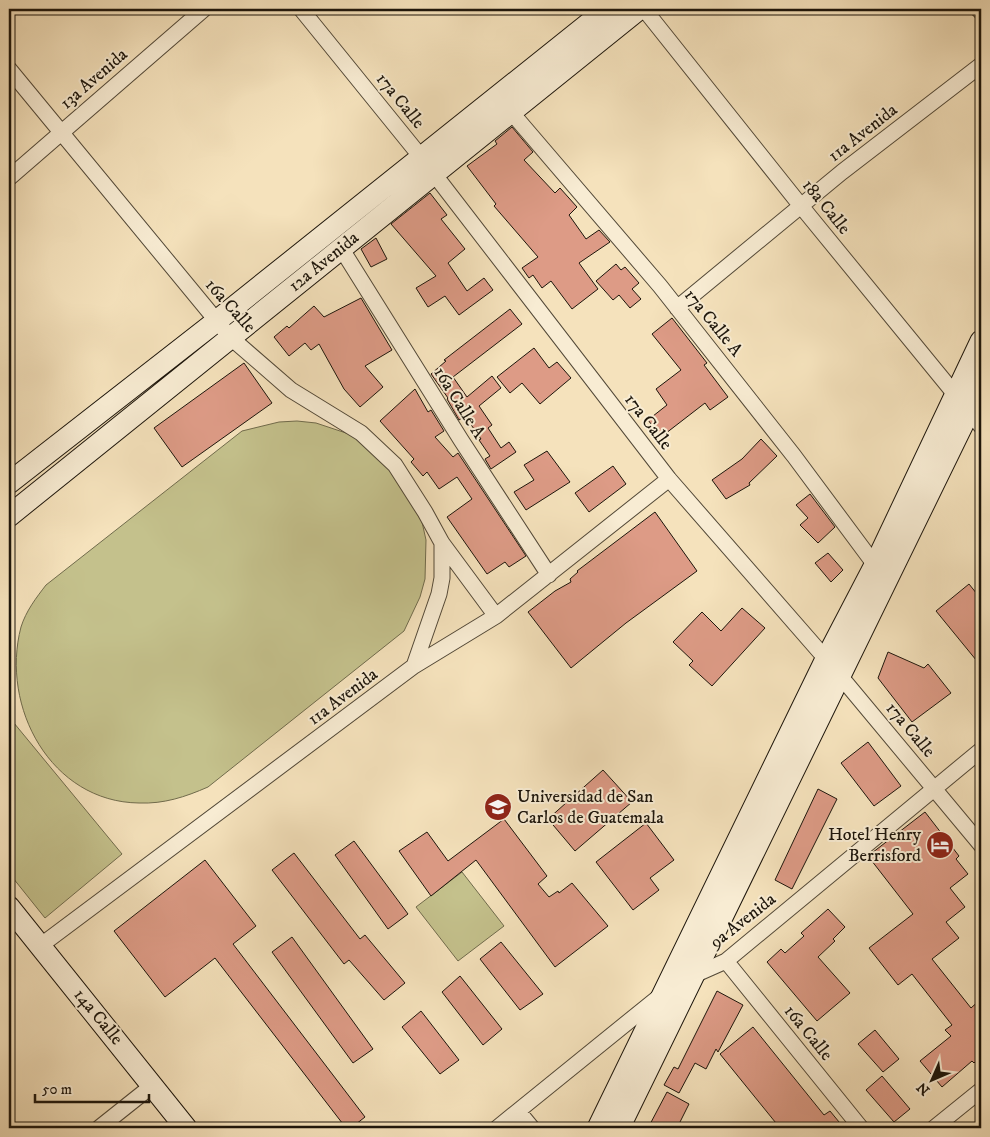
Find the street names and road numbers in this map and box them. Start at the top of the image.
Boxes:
street label: 13a Avenida [56,44,132,114]
street label: 17a Calle [371,69,429,133]
street label: 11a Avenida [824,99,902,167]
street label: 18a Calle [797,175,855,239]
street label: 12a Avenida [284,227,364,297]
street label: 16a Calle [200,274,260,338]
street label: 17a Calle A [679,285,747,362]
street label: 16a Calle A [428,363,490,443]
street label: 17a Calle [619,389,677,455]
street label: 11a Avenida [304,663,383,730]
street label: 17a Calle [881,698,939,762]
street label: 9a Avenida [705,888,781,954]
street label: 14a Calle [69,984,127,1050]
street label: 16a Calle [779,1001,837,1065]

